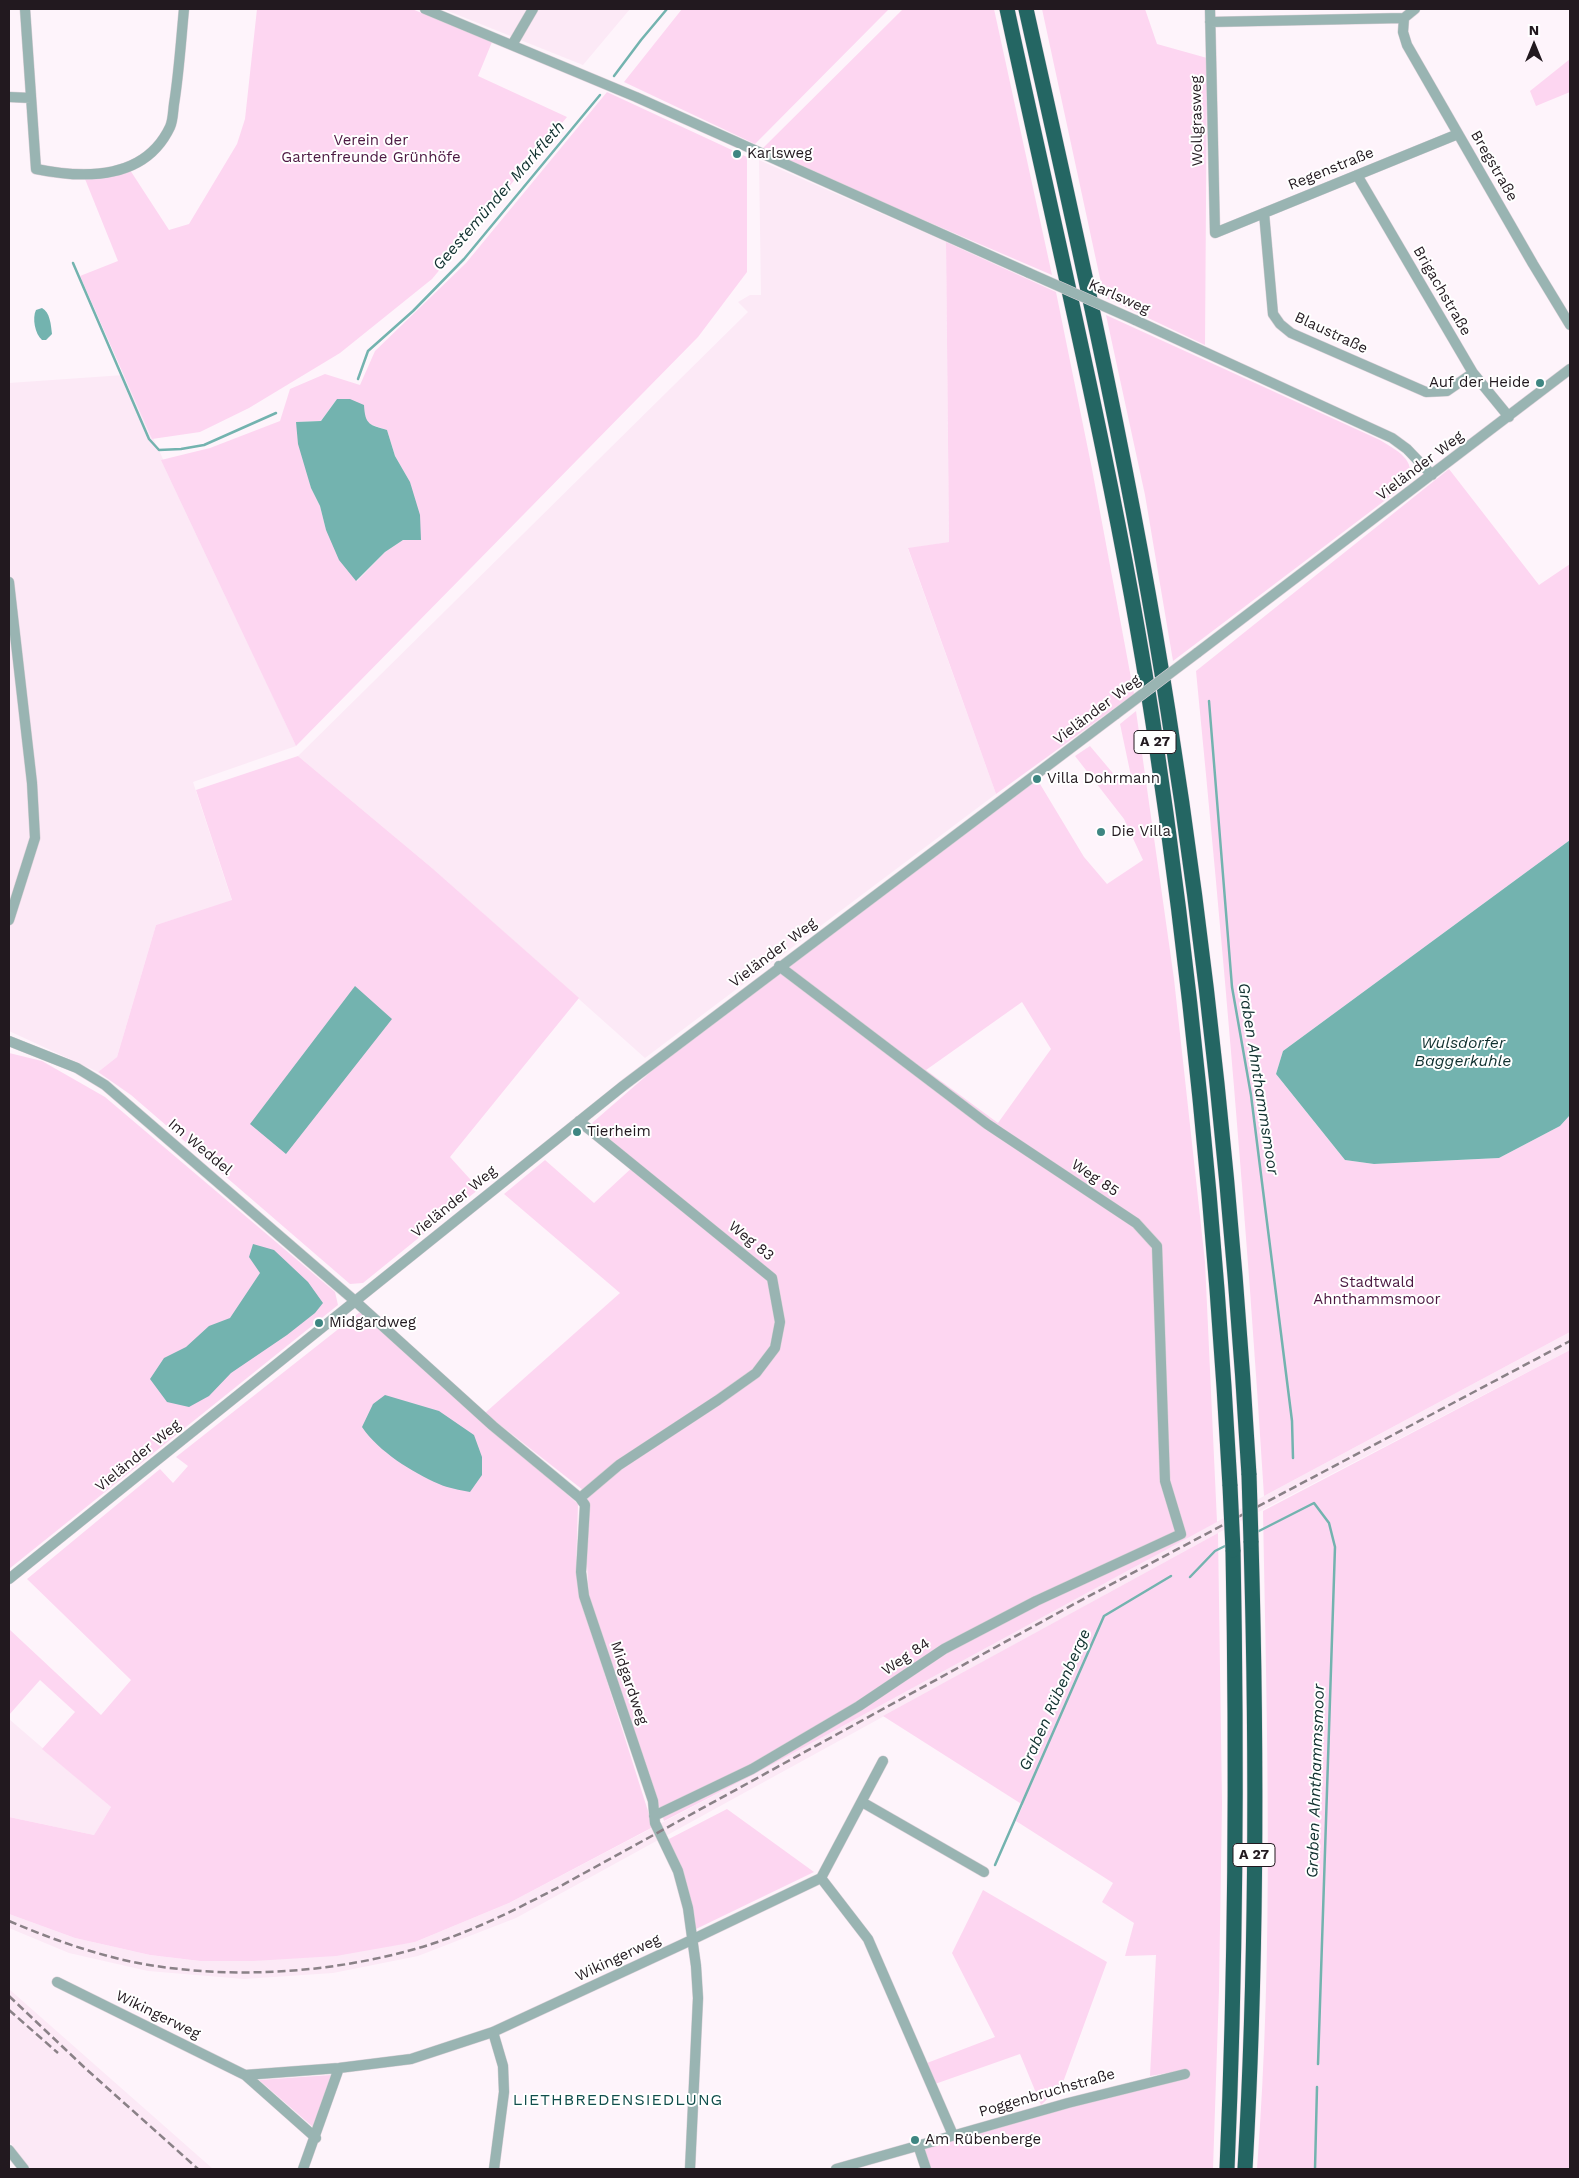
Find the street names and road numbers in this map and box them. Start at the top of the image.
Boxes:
street label: Wollgrasweg [1187,75,1207,167]
street label: Bregstraße [1467,127,1521,205]
street label: Regenstraße [1286,144,1376,194]
street label: Brigachstraße [1409,243,1475,339]
street label: Karlsweg [1086,276,1152,318]
street label: Blaustraße [1292,308,1370,358]
street label: Vieländer Weg [1373,427,1467,505]
street label: Vieländer Weg [1050,671,1144,749]
road number: A 27 [1134,730,1176,754]
street label: Vieländer Weg [726,914,820,992]
street label: Im Weddel [164,1115,236,1179]
street label: Weg 85 [1068,1156,1122,1200]
street label: Vieländer Weg [408,1162,500,1242]
street label: Weg 83 [725,1217,777,1265]
street label: Vieländer Weg [92,1416,184,1496]
street label: Weg 84 [879,1634,933,1680]
street label: Midgardweg [606,1639,652,1727]
road number: A 27 [1233,1844,1275,1866]
street label: Wikingerweg [573,1930,663,1986]
street label: Wikingerweg [113,1987,203,2043]
street label: Poggenbruchstraße [977,2065,1117,2121]

